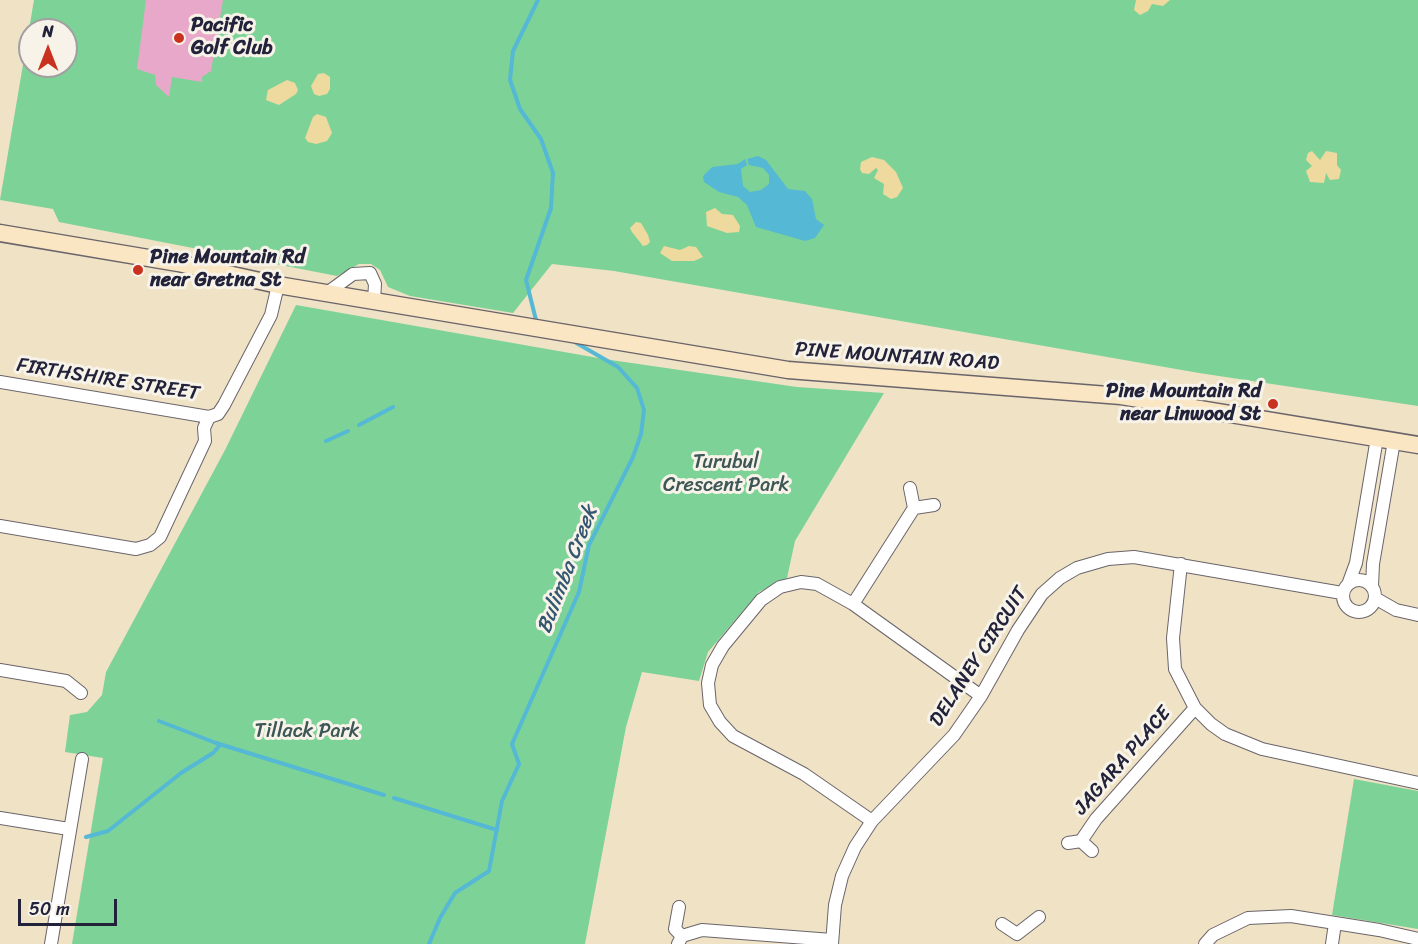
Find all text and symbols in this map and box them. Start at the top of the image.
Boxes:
place label: Pacific Golf Club [191,14,273,61]
text: N [42,17,54,46]
north arrow [18,18,78,78]
marker: Pacific Golf Club [172,31,186,45]
place label: Pine Mountain Rd near Gretna St [150,246,305,293]
marker: Pine Mountain Rd near Gretna St [131,263,145,277]
street label: PINE MOUNTAIN ROAD [794,338,1000,376]
street label: FIRTHSHIRE STREET [15,354,201,406]
place label: Pine Mountain Rd near Linwood St [1106,380,1261,427]
marker: Pine Mountain Rd near Linwood St [1266,397,1280,411]
park label: Turubul Crescent Park [663,451,789,498]
water label: Bulimba Creek [532,503,604,637]
street label: DELANEY CIRCUIT [925,583,1033,731]
street label: JAGARA PLACE [1069,702,1177,820]
park label: Tillack Park [255,720,359,744]
scale bar [21,887,120,925]
text: 50 m [29,893,70,925]

